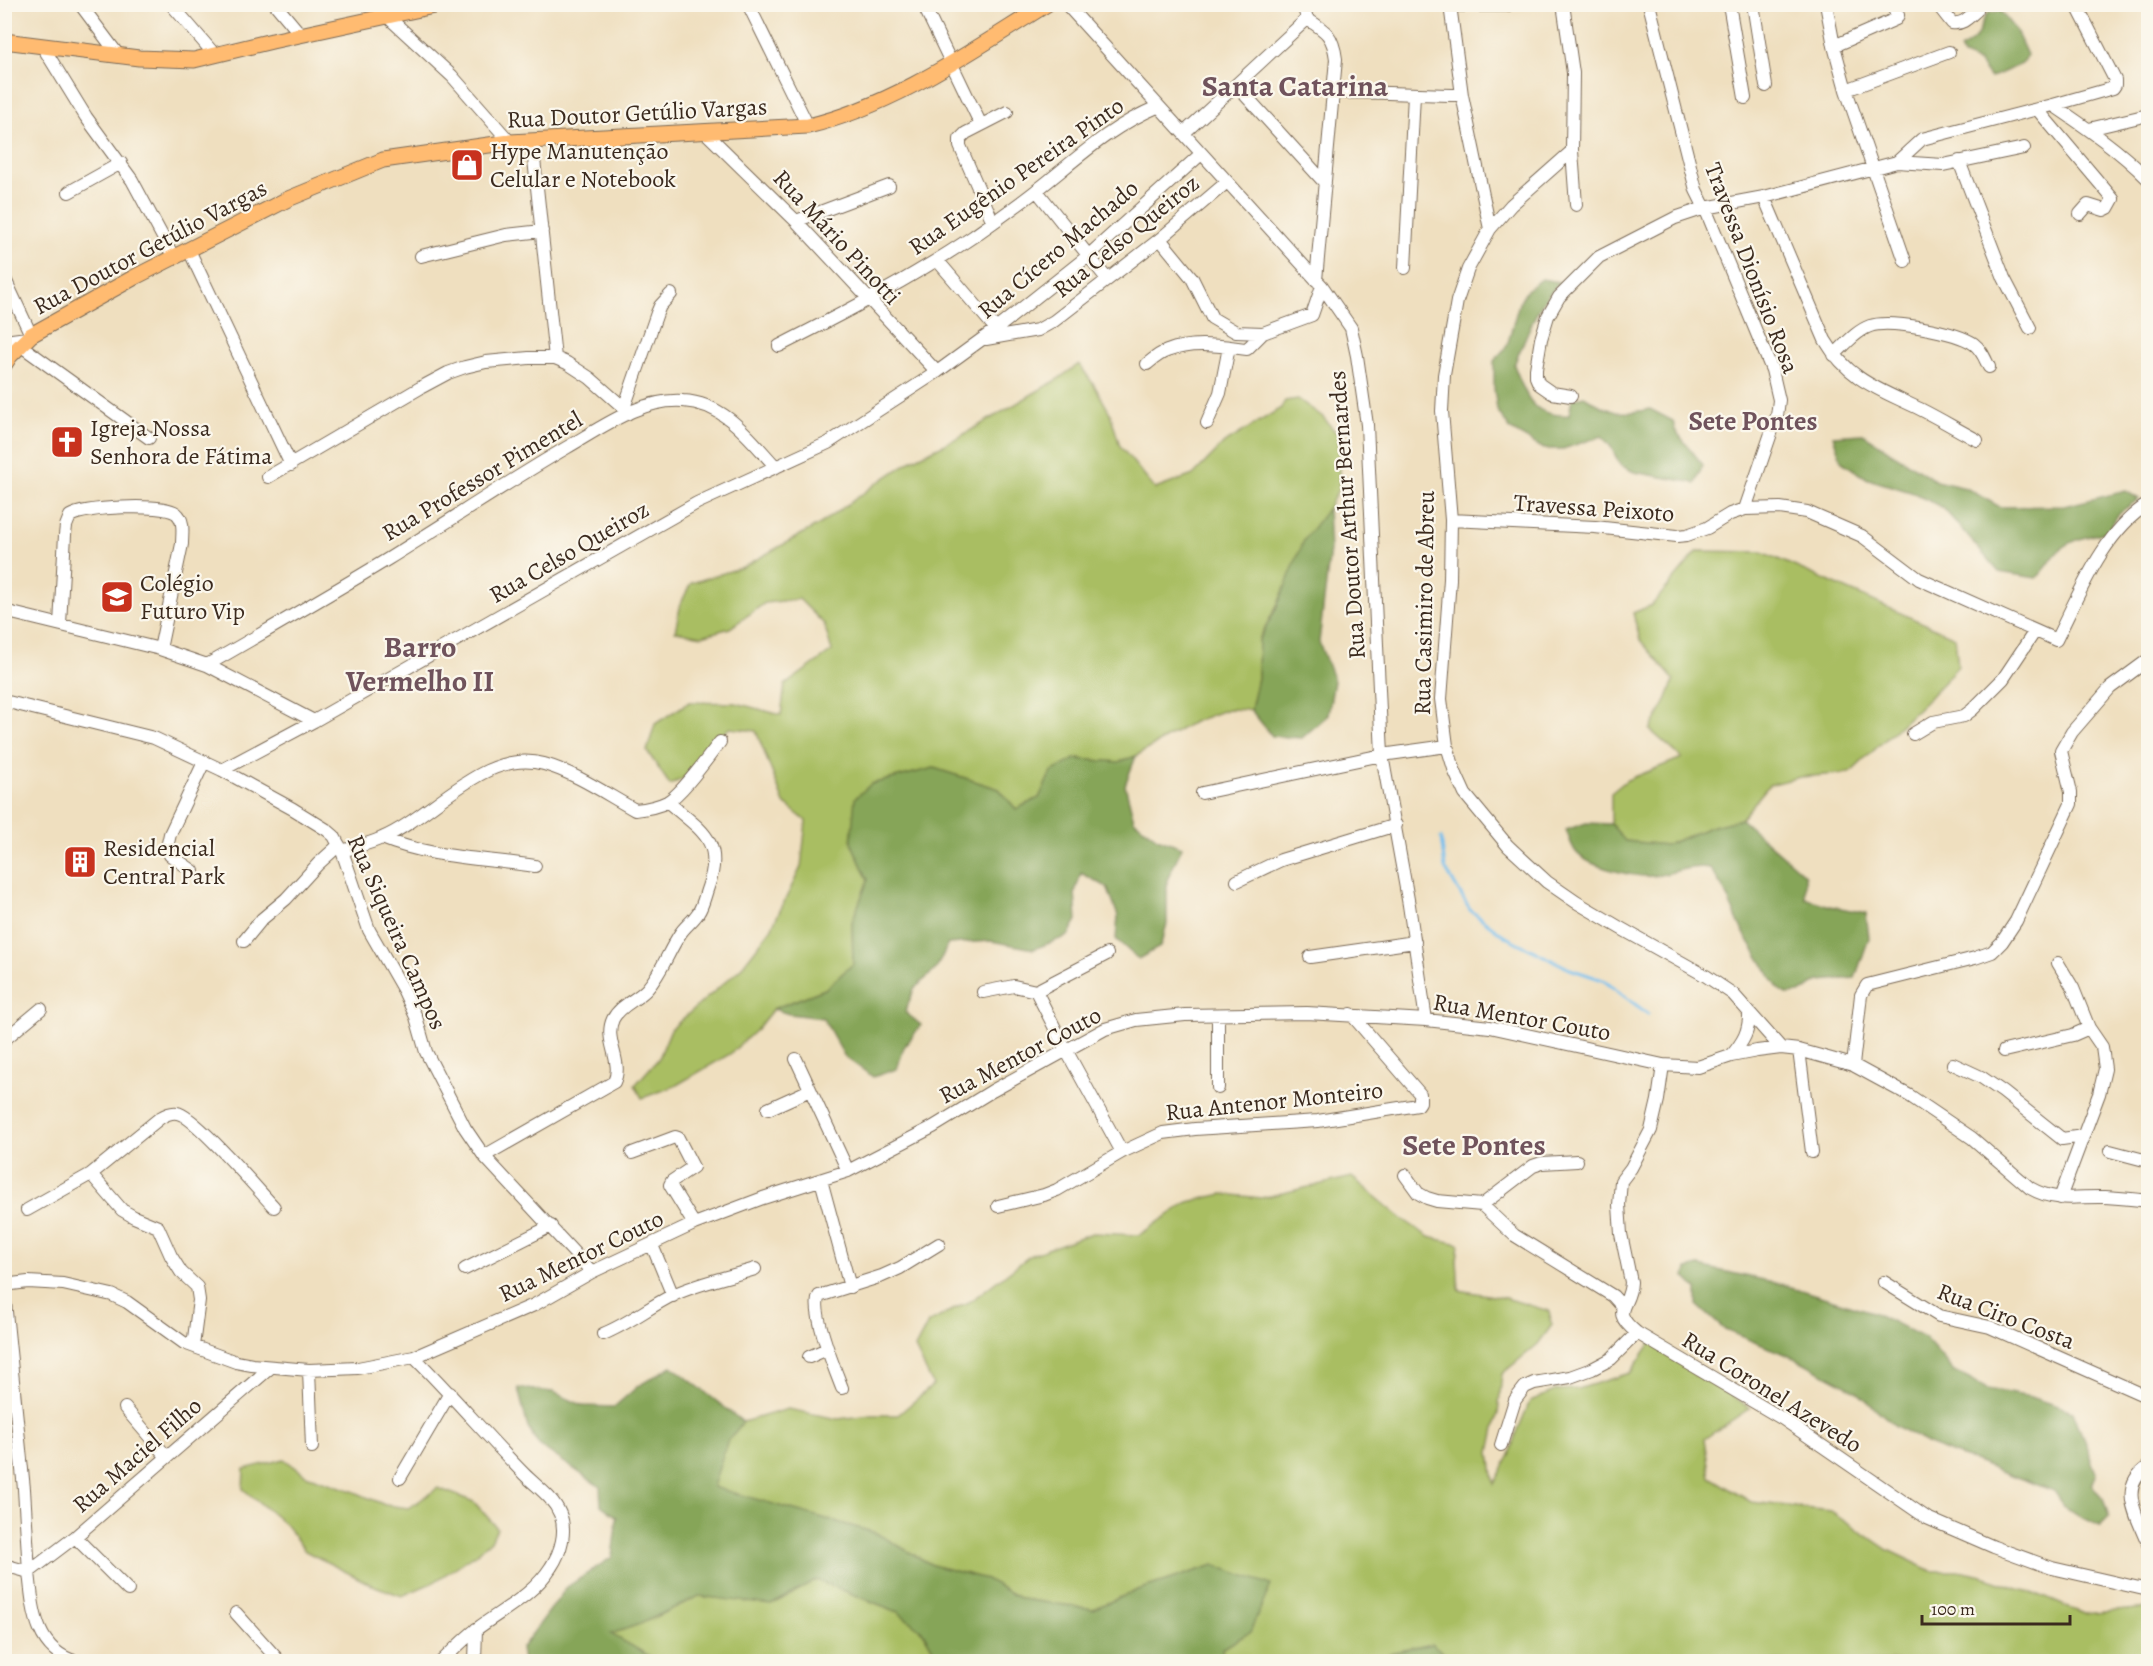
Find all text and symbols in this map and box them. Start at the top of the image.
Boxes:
district label: Santa Catarina [1202,66,1389,106]
street label: Rua Eugênio Pereira Pinto [902,89,1130,263]
street label: Rua Doutor Getúlio Vargas [506,90,768,136]
place label: Hype Manutenção Celular e Notebook [490,135,676,195]
shop icon: Hype Manutenção Celular e Notebook [449,147,485,183]
street label: Travessa Dionísio Rosa [1697,158,1807,379]
street label: Rua Mário Pinotti [766,162,908,312]
street label: Rua Celso Queiroz [1046,167,1206,305]
street label: Rua Doutor Getúlio Vargas [27,172,273,322]
street label: Rua Cícero Machado [971,172,1145,326]
street label: Rua Doutor Arthur Bernardes [1321,369,1373,661]
street label: Rua Professor Pimentel [376,403,588,549]
district label: Sete Pontes [1689,403,1817,439]
place label: Igreja Nossa Senhora de Fátima [90,412,273,472]
church icon: Igreja Nossa Senhora de Fátima [49,424,85,460]
street label: Travessa Peixoto [1513,486,1675,530]
street label: Rua Casimiro de Abreu [1406,490,1442,716]
street label: Rua Celso Queiroz [483,493,655,611]
place label: Colégio Futuro Vip [140,567,245,627]
school or university icon: Colégio Futuro Vip [99,579,135,615]
district label: Barro Vermelho II [345,627,494,701]
street label: Rua Siqueira Campos [340,829,454,1035]
place label: Residencial Central Park [103,832,225,892]
building icon: Residencial Central Park [62,844,98,880]
street label: Rua Mentor Couto [1431,986,1613,1048]
street label: Rua Mentor Couto [933,999,1107,1111]
street label: Rua Antenor Monteiro [1164,1074,1384,1128]
district label: Sete Pontes [1402,1125,1546,1165]
street label: Rua Mentor Couto [493,1202,669,1310]
street label: Rua Ciro Costa [1933,1275,2080,1357]
street label: Rua Coronel Azevedo [1676,1324,1868,1460]
street label: Rua Maciel Filho [66,1390,209,1520]
scale bar [1922,1588,2070,1626]
text: 100 m [1931,1597,1975,1621]

